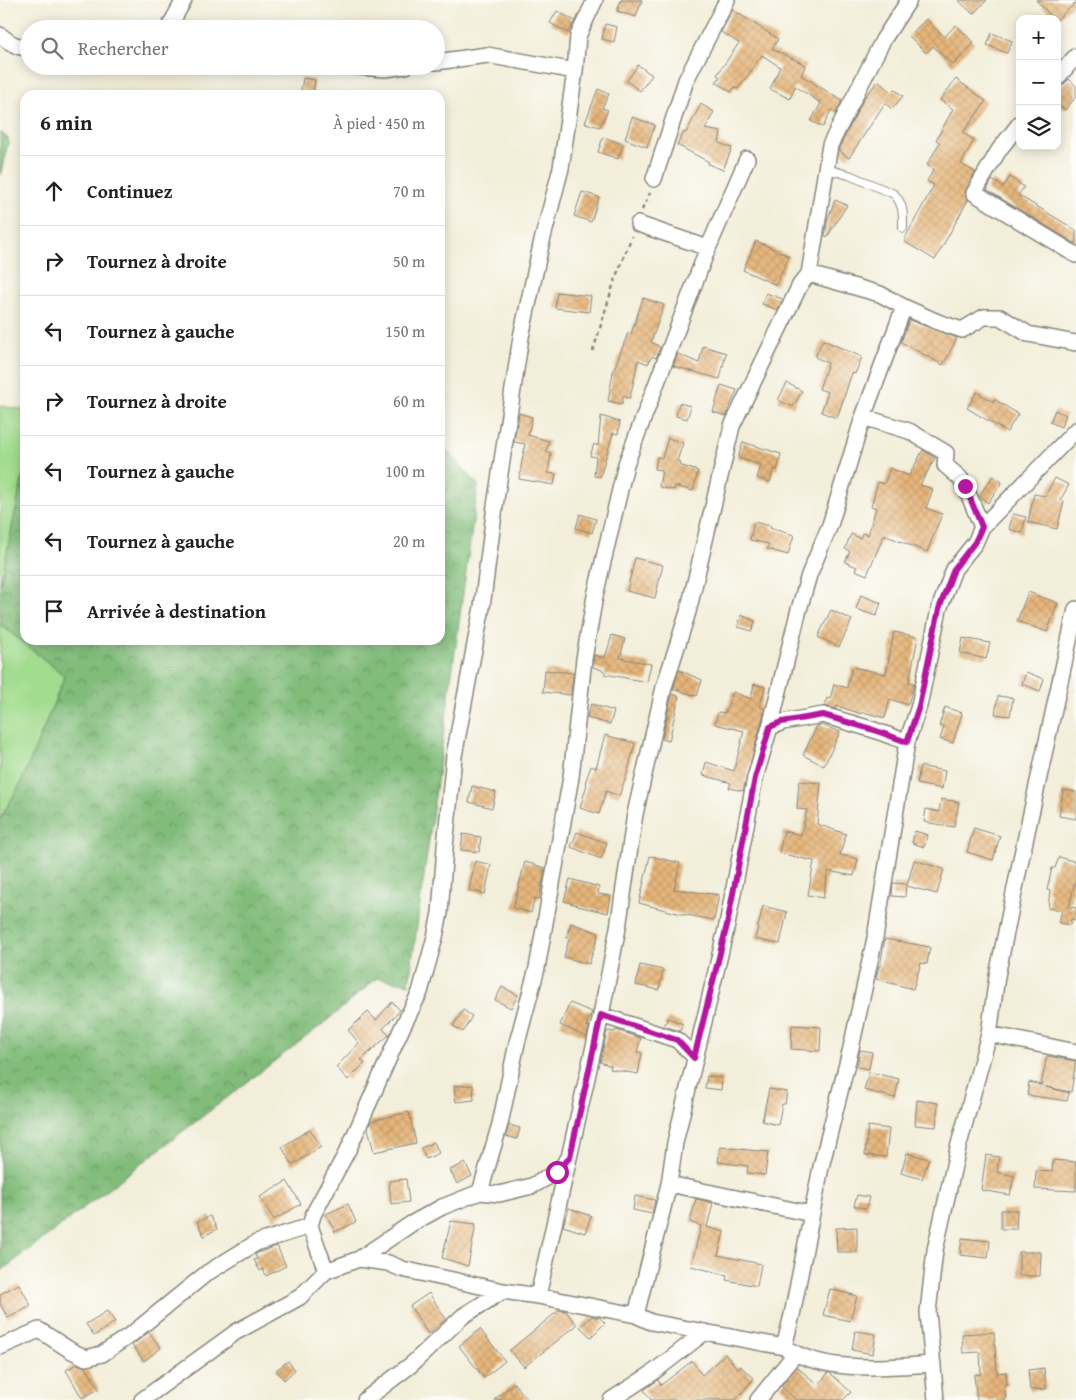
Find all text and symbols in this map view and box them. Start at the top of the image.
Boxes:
map controls [1016,15,1061,150]
button: + [1016,15,1061,60]
search box [20,20,445,75]
icon: search [38,34,66,62]
text: Rechercher [78,34,169,62]
button: − [1016,60,1061,105]
button: layers [1016,105,1061,150]
text: 6 min [40,107,92,138]
text: À pied · 450 m [333,111,425,135]
icon: ahead [40,177,68,205]
text: Continuez [87,177,173,205]
text: 70 m [393,179,425,203]
icon: right [40,247,68,275]
text: Tournez à droite [87,247,227,275]
text: 50 m [393,249,425,273]
icon: left [40,317,68,345]
text: Tournez à gauche [87,317,235,345]
text: 150 m [385,319,425,343]
icon: right [40,387,68,415]
text: Tournez à droite [87,387,227,415]
text: 60 m [393,389,425,413]
icon: left [40,457,68,485]
text: Tournez à gauche [87,457,235,485]
text: 100 m [385,459,425,483]
route end [954,475,977,498]
icon: left [40,527,68,555]
text: Tournez à gauche [87,527,235,555]
text: 20 m [393,529,425,553]
icon: arrive [40,597,68,625]
text: Arrivée à destination [87,597,266,625]
route start [546,1161,569,1184]

